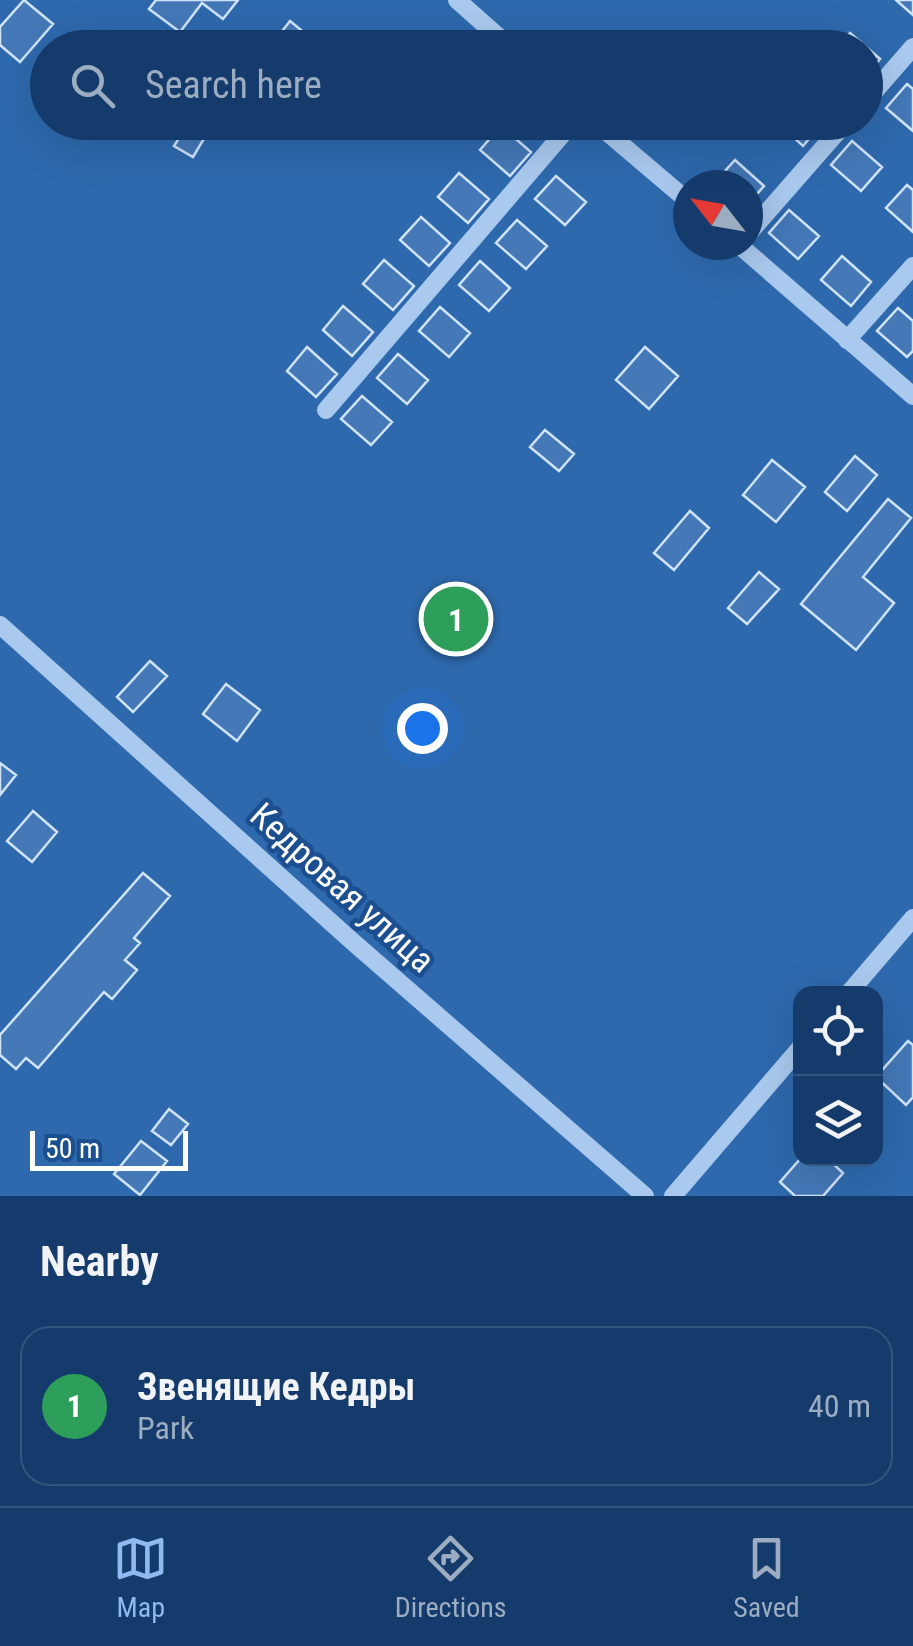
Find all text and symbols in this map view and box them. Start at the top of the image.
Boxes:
search box [30,30,883,140]
icon: search [65,58,120,113]
text: Search here [145,63,322,107]
north arrow [673,170,763,260]
pin: 1 [424,582,488,656]
your location [397,703,448,754]
street label: Кедровая улица [242,795,442,981]
map controls [793,986,883,1166]
button: locate [793,986,883,1076]
button: layers [793,1076,883,1166]
scale bar [30,1126,188,1170]
text: 50 m [45,1132,100,1165]
text: Nearby [40,1237,159,1286]
text: Звенящие Кедры [137,1365,415,1409]
text: 1 [66,1387,83,1425]
text: 40 m [808,1387,871,1425]
text: Park [137,1409,194,1447]
tab: Map [113,1531,168,1624]
tab: Directions [395,1531,507,1624]
tab: Saved [733,1531,800,1624]

